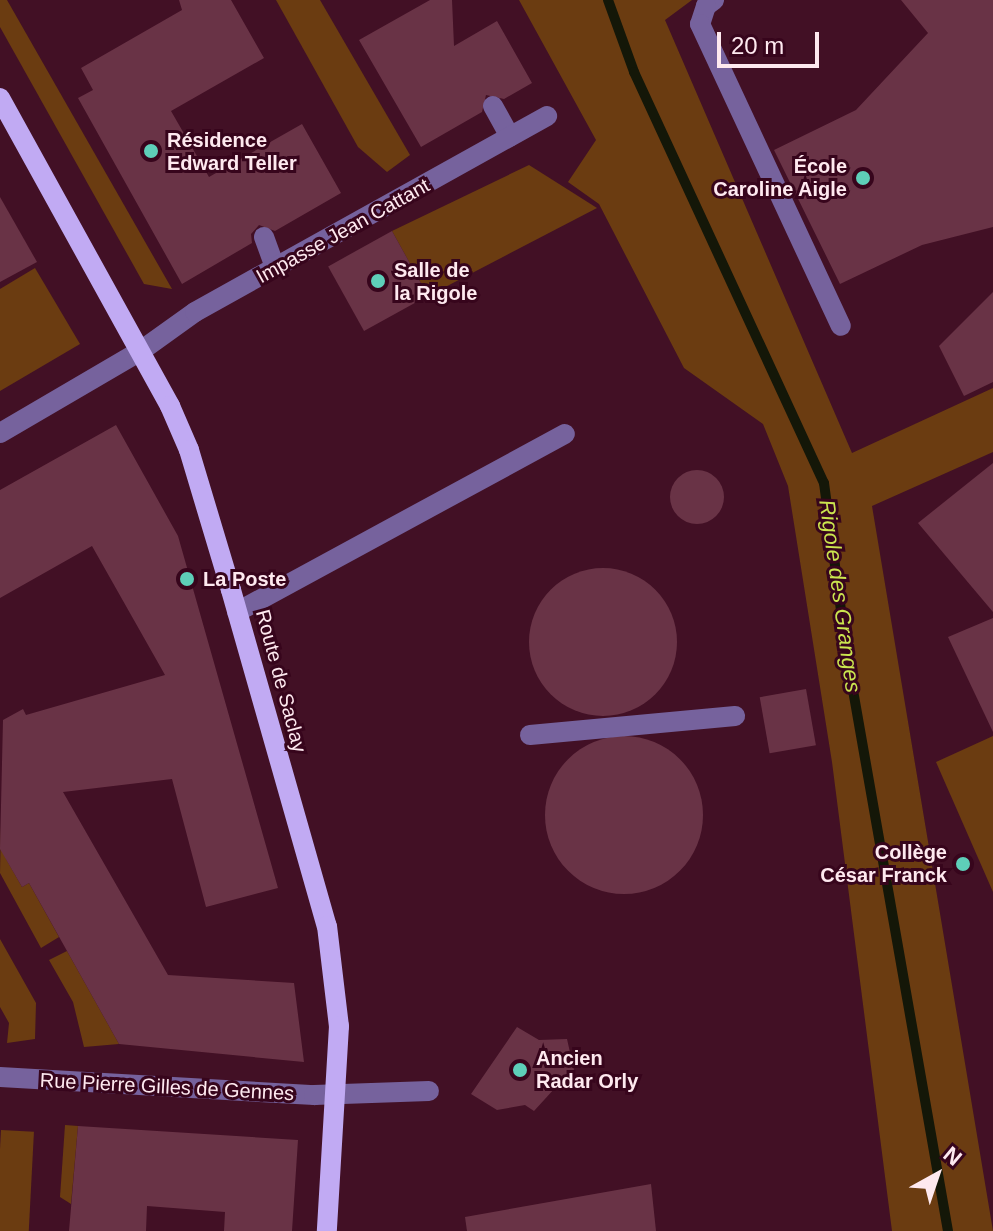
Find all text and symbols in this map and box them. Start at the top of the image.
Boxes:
scale bar [721,16,823,66]
text: 20 m [731,32,784,59]
place label: Résidence Edward Teller [167,128,297,175]
marker: Résidence Edward Teller [142,142,160,160]
place label: École Caroline Aigle [713,154,847,201]
marker: École Caroline Aigle [854,169,872,187]
street label: Impasse Jean Cattant [252,173,434,289]
place label: Salle de la Rigole [394,258,477,305]
marker: Salle de la Rigole [369,272,387,290]
water label: Rigole des Granges [813,498,867,694]
place label: La Poste [203,567,286,591]
marker: La Poste [178,570,196,588]
street label: Route de Saclay [250,607,312,755]
place label: Collège César Franck [820,840,947,887]
marker: Collège César Franck [954,855,972,873]
place label: Ancien Radar Orly [536,1046,638,1093]
marker: Ancien Radar Orly [511,1061,529,1079]
street label: Rue Pierre Gilles de Gennes [39,1068,295,1106]
north arrow [897,1135,977,1215]
text: N [939,1142,967,1171]

